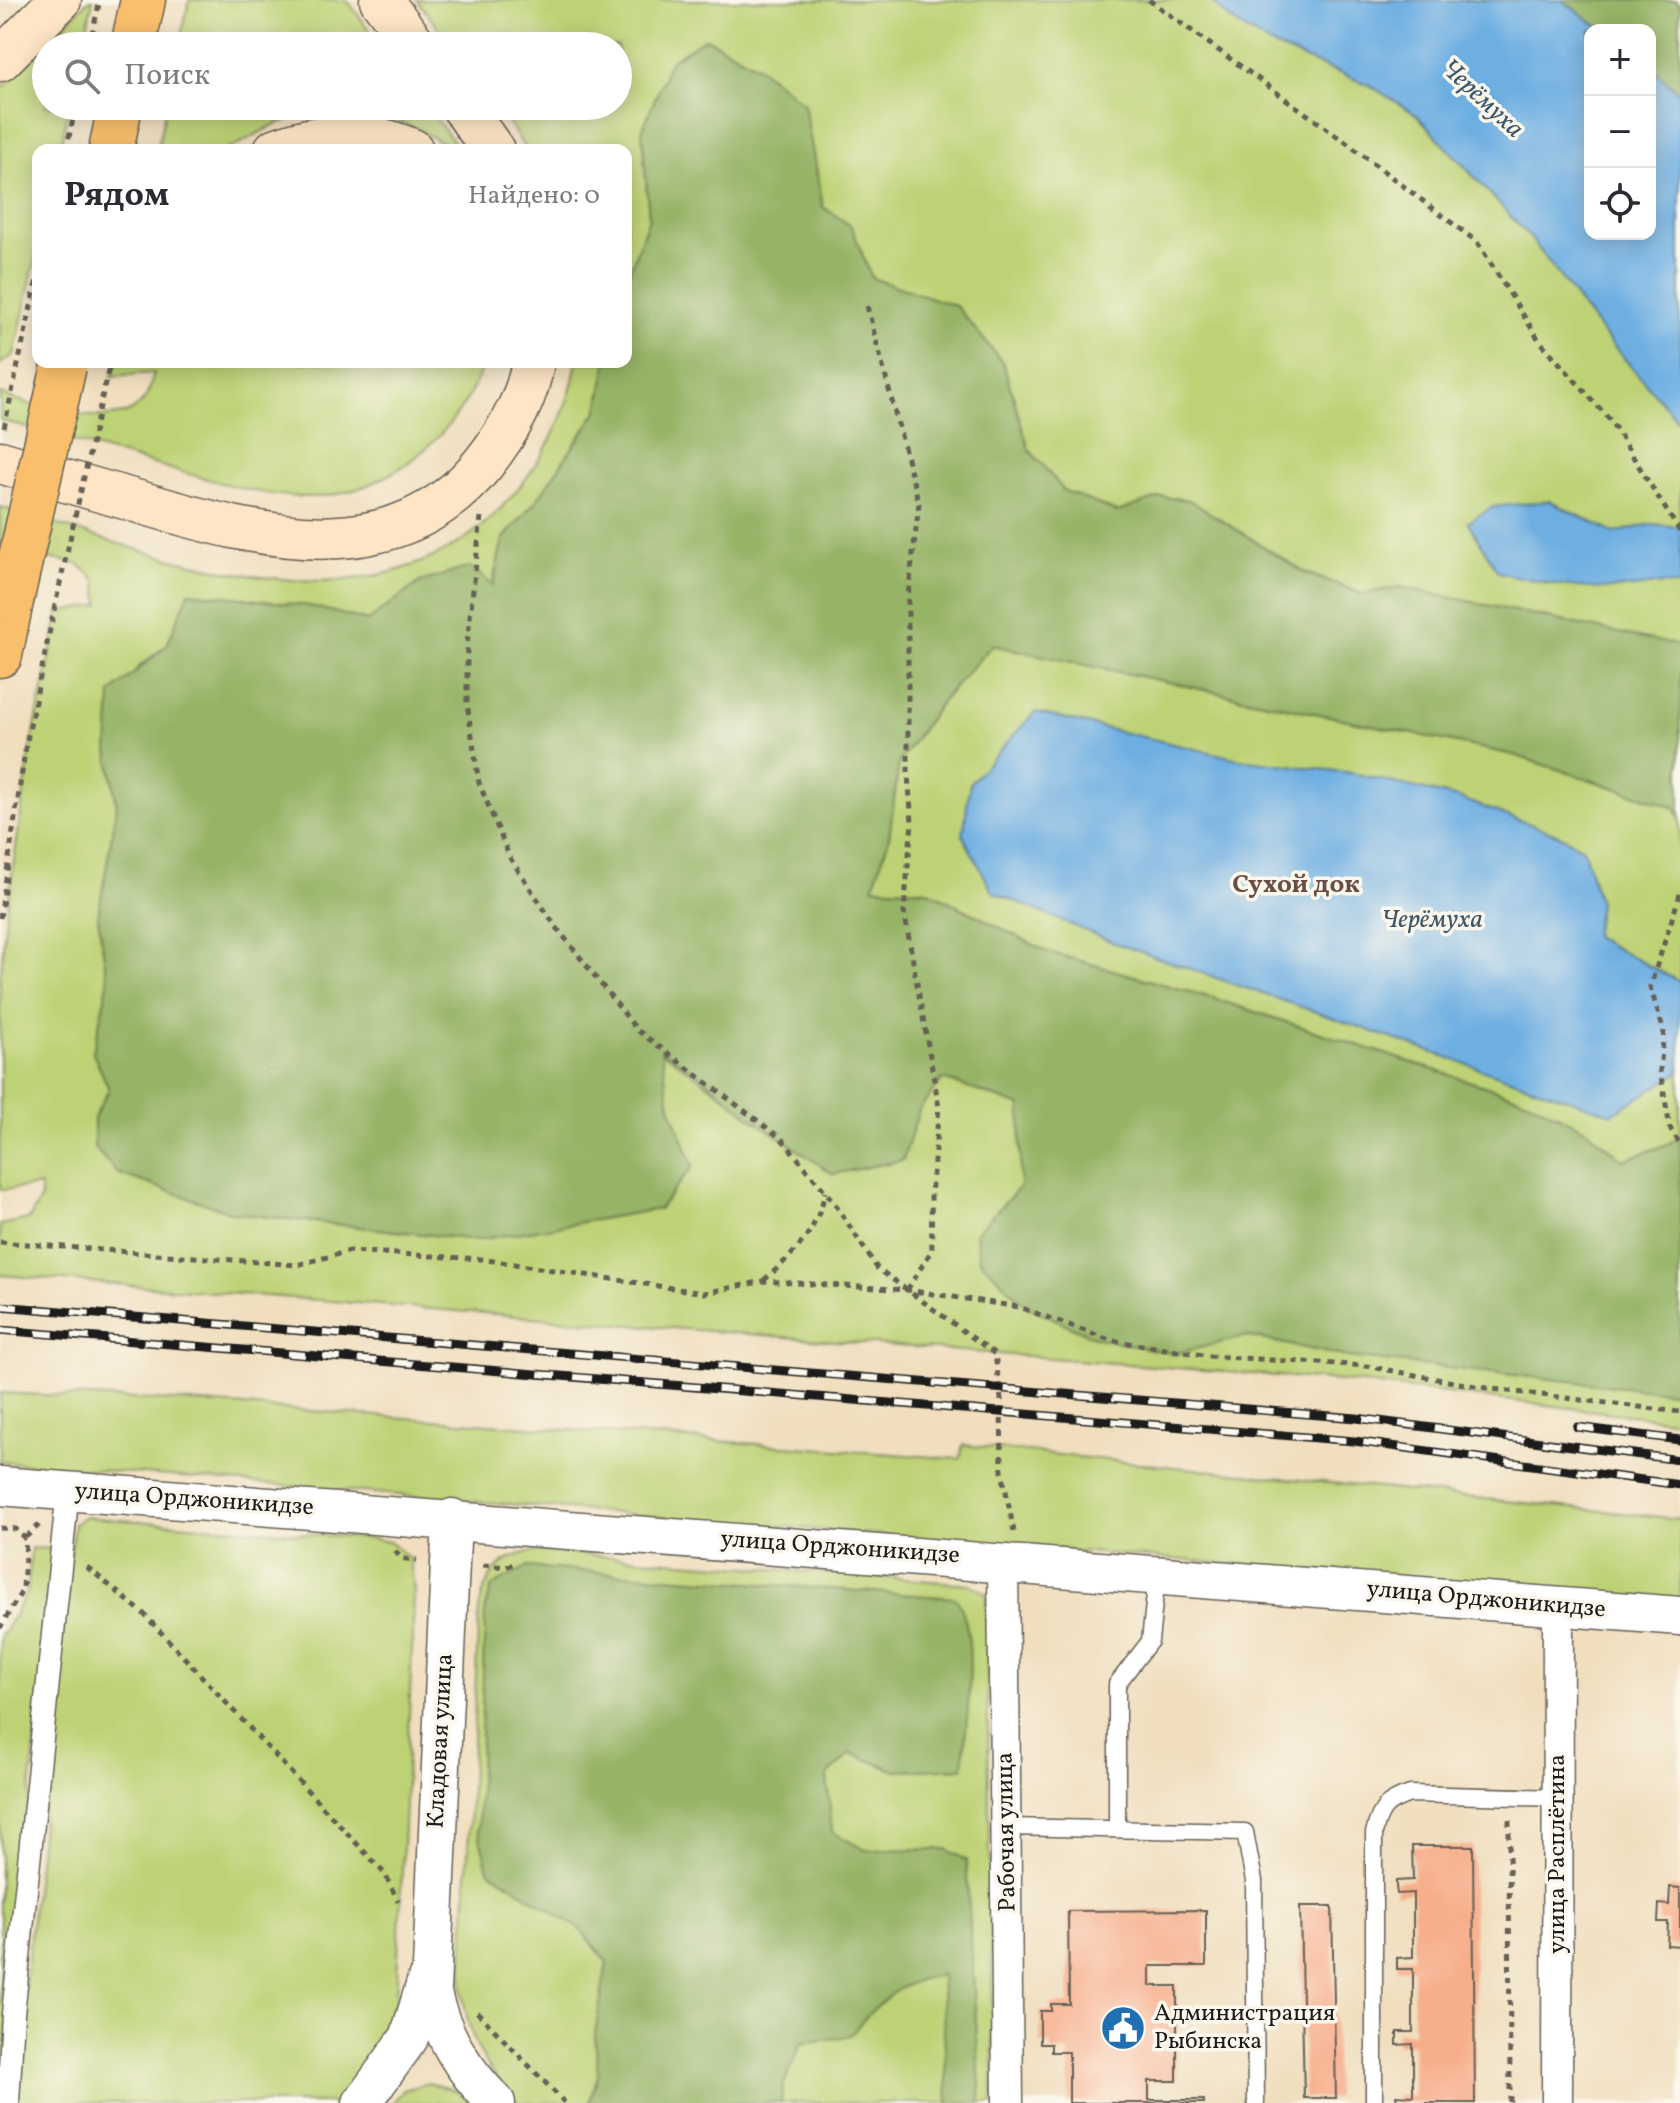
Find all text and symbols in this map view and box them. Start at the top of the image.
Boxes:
map controls [1584,24,1656,240]
button: + [1584,24,1656,96]
search box [32,32,632,120]
water label: Черёмуха [1433,51,1531,147]
icon: search [60,54,104,98]
text: Поиск [124,55,210,97]
button: − [1584,96,1656,168]
button: locate [1584,168,1656,240]
text: Рядом [64,173,169,220]
text: Найдено: 0 [468,178,600,214]
district label: Сухой док [1232,867,1360,903]
water label: Черёмуха [1381,902,1483,938]
street label: улица Орджоникидзе [73,1475,315,1525]
street label: улица Орджоникидзе [719,1523,961,1573]
street label: улица Орджоникидзе [1365,1573,1607,1627]
street label: Кладовая улица [419,1653,463,1829]
street label: Рабочая улица [989,1752,1025,1912]
street label: улица Расплётина [1541,1754,1575,1954]
place label: Администрация Рыбинска [1154,1997,1335,2059]
public building icon: Администрация Рыбинска [1099,2004,1147,2052]

